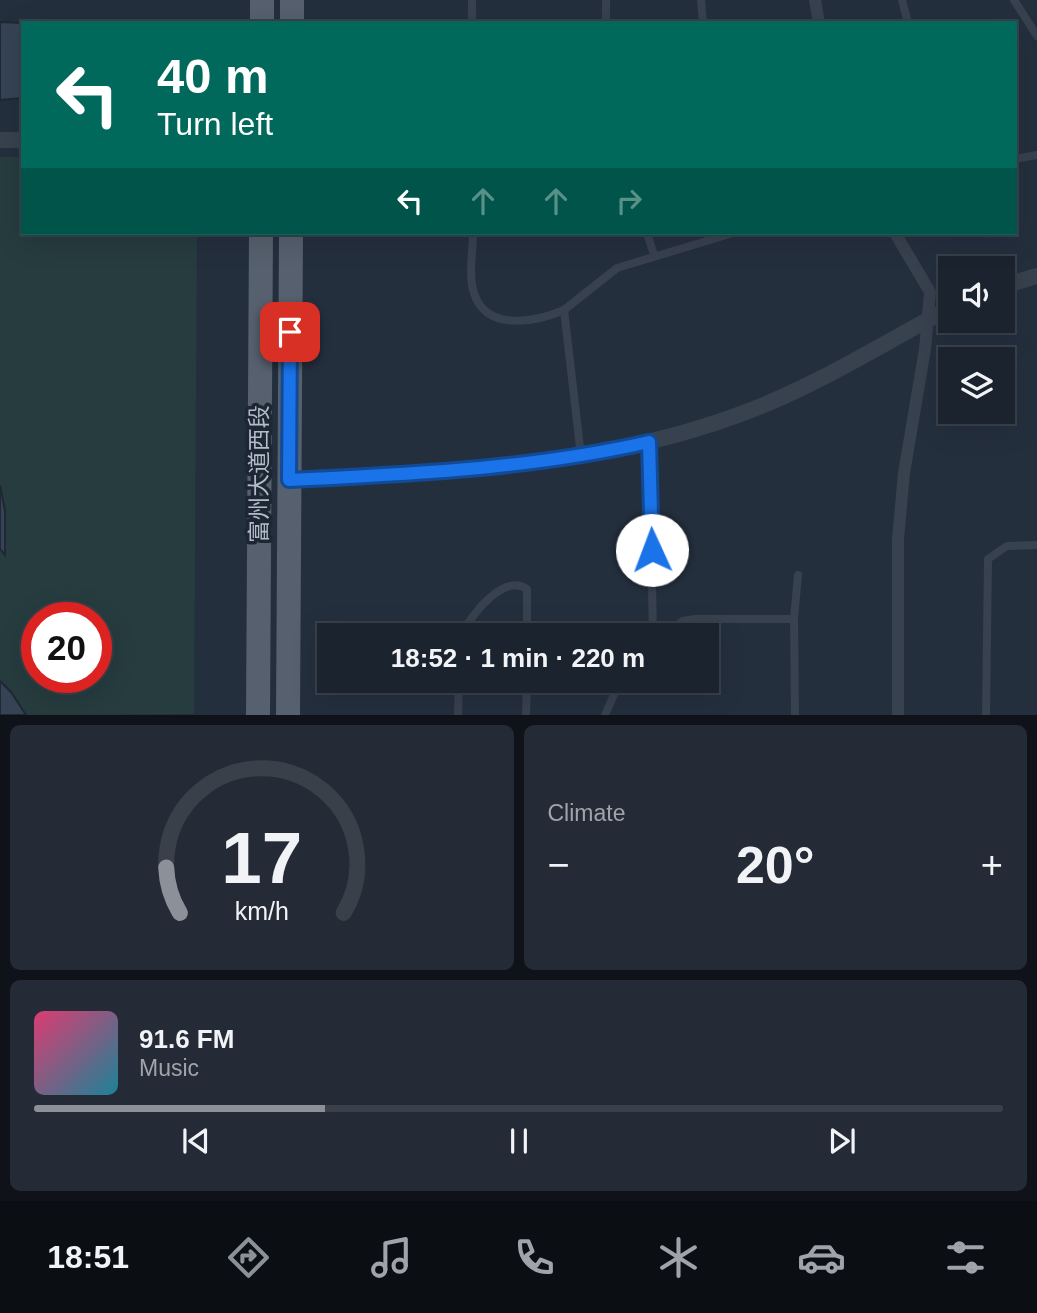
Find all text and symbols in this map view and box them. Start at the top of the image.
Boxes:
icon: left [42,49,133,140]
text: 40 m [157,49,269,103]
text: Turn left [157,106,273,142]
icon: left [391,182,429,220]
icon: ahead [464,182,502,220]
icon: ahead [537,182,575,220]
icon: right [610,182,648,220]
map controls [938,256,1015,424]
button: sound [938,256,1015,333]
pin [260,302,320,362]
icon: arrive [271,313,309,351]
button: layers [938,347,1015,424]
street label: 富州大道西段 [246,405,272,543]
position arrow [615,513,689,587]
speed limit sign: 20 [21,602,112,693]
text: 18:52 · 1 min · 220 m [391,643,645,673]
text: Climate [548,800,625,826]
text: 17 [221,818,302,899]
text: 20° [736,836,815,894]
text: − [548,844,570,886]
text: + [981,844,1003,886]
text: km/h [235,897,289,925]
text: 91.6 FM [139,1024,234,1054]
text: Music [139,1055,199,1081]
icon: previous [177,1122,215,1160]
icon: pause [500,1122,538,1160]
icon: next [823,1122,861,1160]
icon: directions [224,1233,273,1282]
icon: music [367,1233,416,1282]
icon: phone [510,1233,559,1282]
icon: climate [654,1233,703,1282]
icon: car [797,1233,846,1282]
icon: filters [941,1233,990,1282]
text: 18:51 [47,1239,129,1275]

